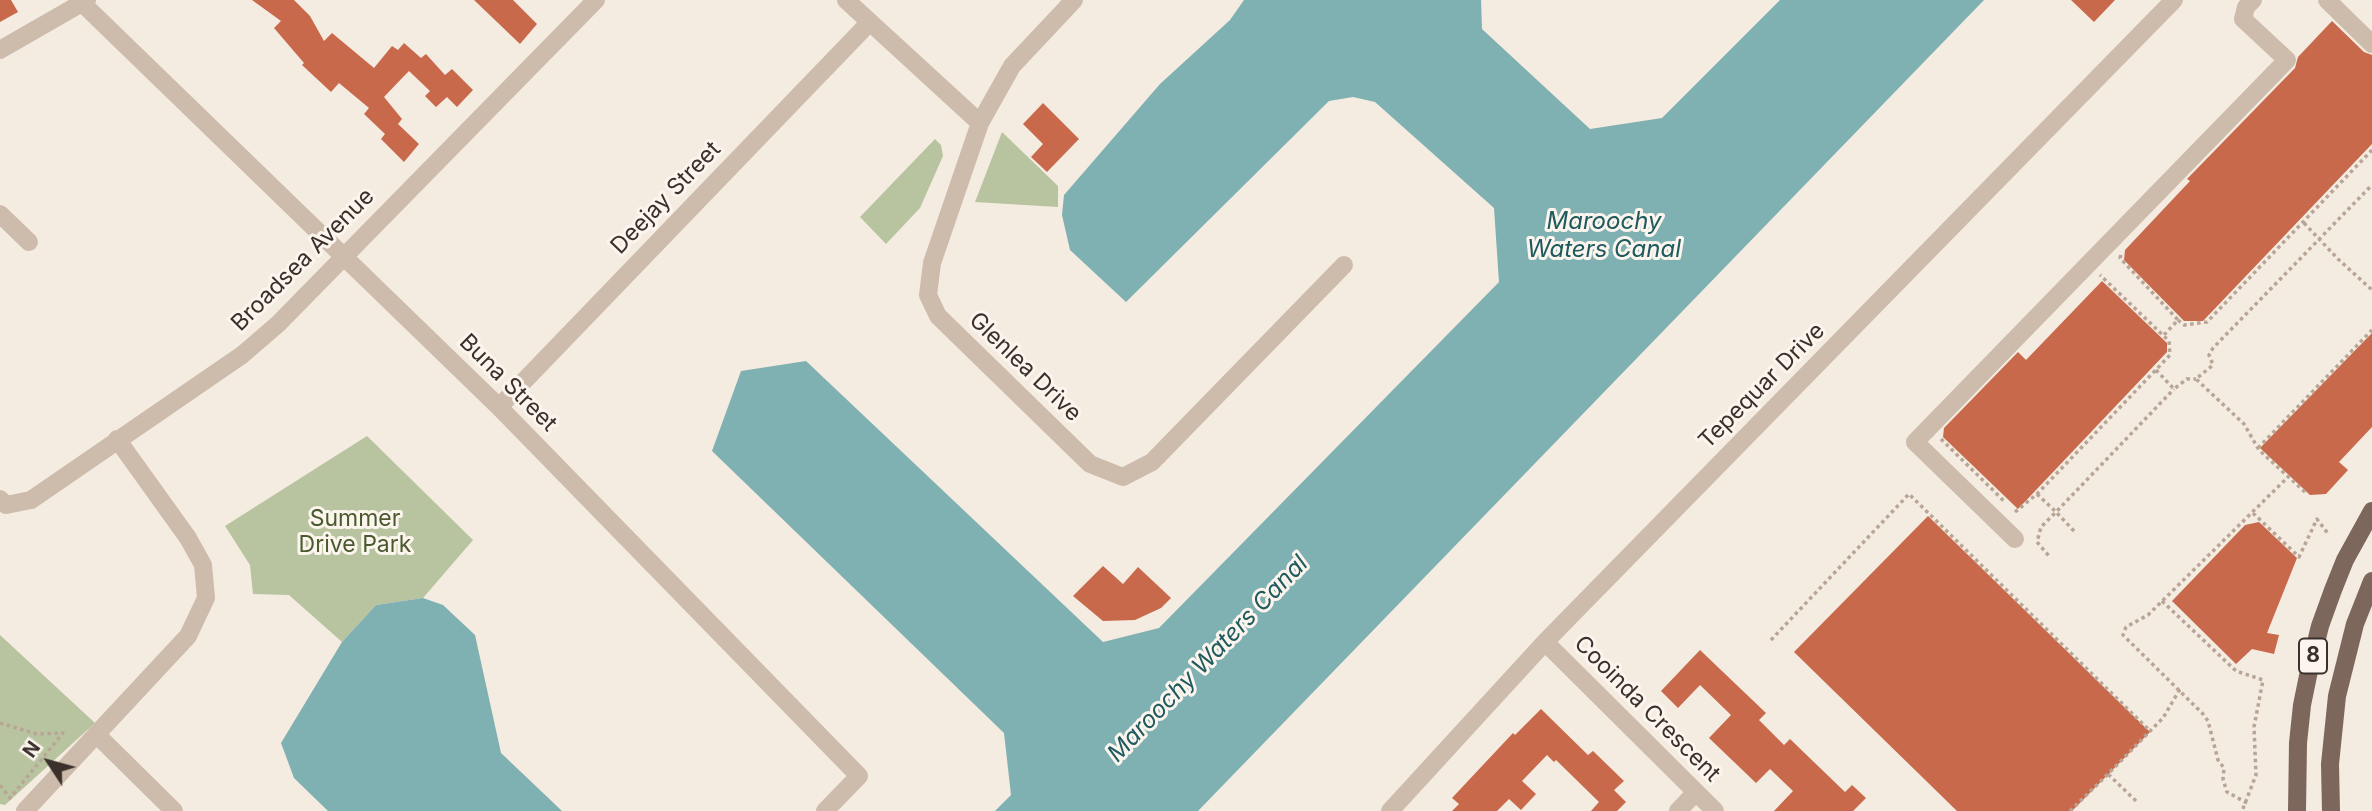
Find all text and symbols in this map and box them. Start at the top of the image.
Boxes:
street label: Deejay Street [605,136,727,260]
street label: Broadsea Avenue [226,183,380,337]
water label: Maroochy Waters Canal [1527,208,1681,264]
street label: Glenlea Drive [963,307,1087,427]
street label: Tepequar Drive [1693,317,1831,455]
street label: Buna Street [454,329,562,437]
park label: Summer Drive Park [299,505,411,559]
water label: Maroochy Waters Canal [1102,550,1314,768]
street label: Cooinda Crescent [1568,630,1726,788]
road number: 8 [2299,638,2327,674]
north arrow [14,727,84,797]
text: N [18,737,45,762]

